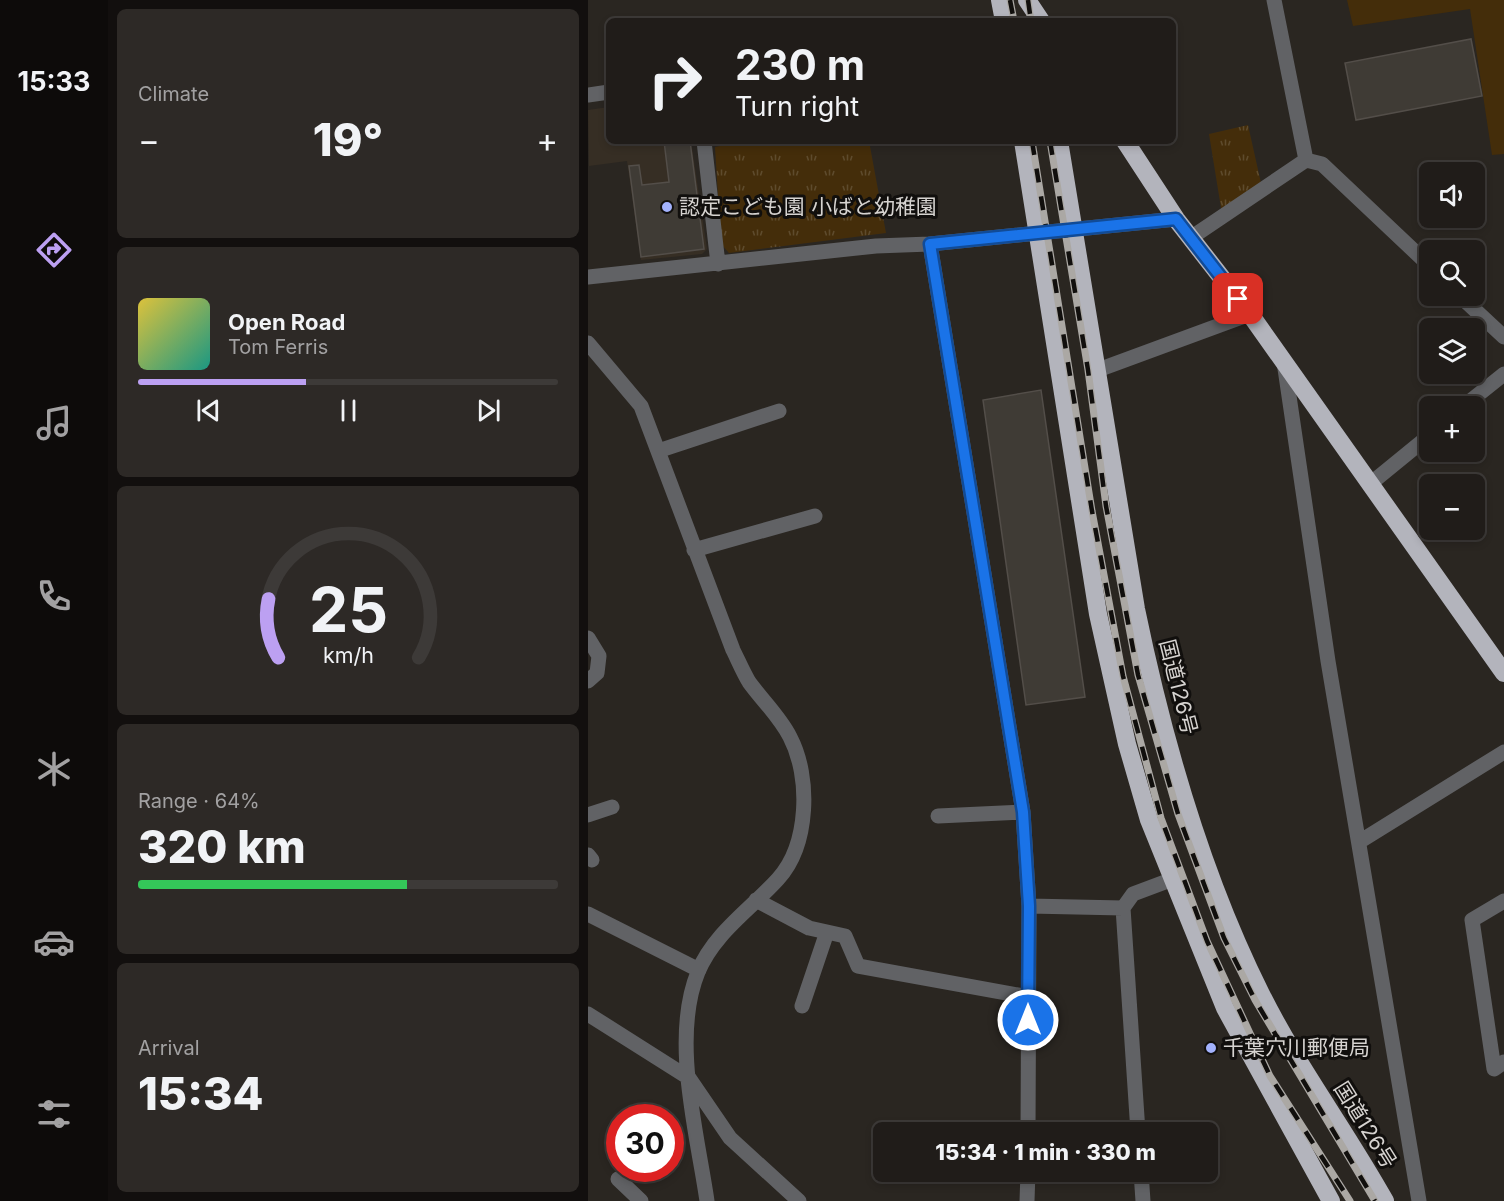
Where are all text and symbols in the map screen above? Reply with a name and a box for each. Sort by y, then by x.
text: 230 m [735,39,865,90]
icon: right [636,42,714,120]
text: 15:33 [18,65,90,98]
text: Climate [138,82,209,106]
text: Turn right [735,90,859,123]
text: 19° [313,112,383,167]
text: − [138,120,160,160]
text: + [536,120,558,160]
map controls [1419,162,1485,540]
button: sound [1419,162,1485,228]
place label: 認定こども園 小ばと幼稚園 [679,194,937,219]
marker: 認定こども園 小ばと幼稚園 [660,200,674,214]
icon: directions [33,229,75,271]
button: search [1419,240,1485,306]
pin [1212,273,1263,324]
icon: arrive [1221,282,1254,315]
text: Open Road [228,309,345,335]
button: layers [1419,318,1485,384]
text: Tom Ferris [228,335,328,359]
icon: previous [192,394,225,427]
icon: pause [332,394,365,427]
icon: next [472,394,505,427]
button: + [1419,396,1485,462]
icon: music [33,402,75,444]
button: − [1419,474,1485,540]
text: 25 [308,572,388,647]
icon: phone [33,575,75,617]
street label: 国道126号 [1155,637,1202,737]
text: km/h [323,642,373,668]
icon: climate [33,748,75,790]
text: Range · 64% [138,789,260,813]
text: 320 km [138,819,306,874]
icon: car [33,921,75,963]
position arrow [996,988,1060,1052]
place label: 千葉穴川郵便局 [1223,1035,1370,1060]
text: Arrival [138,1036,200,1060]
marker: 千葉穴川郵便局 [1204,1041,1218,1055]
text: 15:34 [138,1066,264,1121]
street label: 国道126号 [1329,1077,1402,1173]
icon: filters [33,1093,75,1135]
speed limit sign: 30 [606,1104,684,1182]
text: 15:34 · 1 min · 330 m [935,1139,1156,1165]

